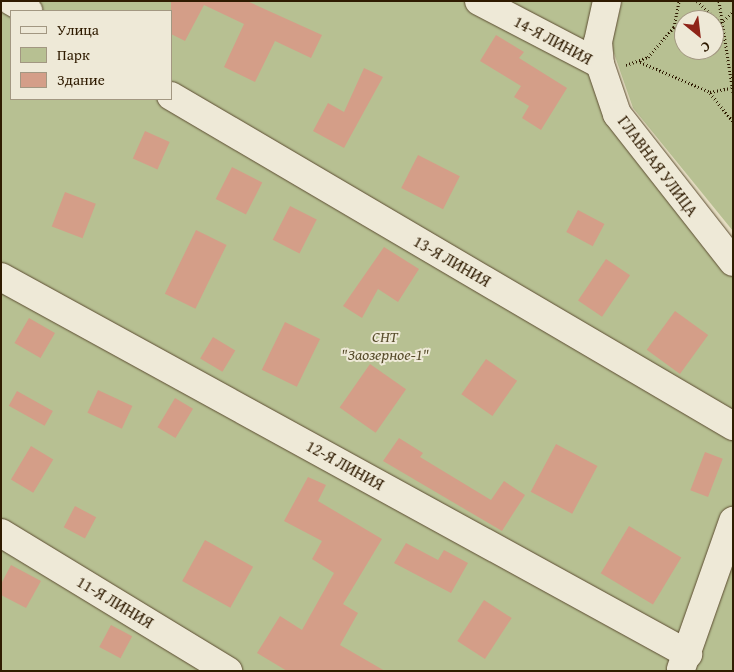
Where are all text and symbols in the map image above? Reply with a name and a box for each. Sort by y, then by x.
legend [10,10,172,100]
north arrow [674,10,724,60]
street label: 14-Я ЛИНИЯ [511,11,595,69]
text: Улица [57,19,99,40]
text: С [697,37,714,58]
text: Парк [57,44,90,65]
text: Здание [57,69,105,90]
street label: ГЛАВНАЯ УЛИЦА [614,112,702,220]
street label: 13-Я ЛИНИЯ [410,231,494,291]
park label: СНТ "Заозерное-1" [341,326,429,364]
street label: 12-Я ЛИНИЯ [303,436,387,494]
street label: 11-Я ЛИНИЯ [73,572,157,632]

